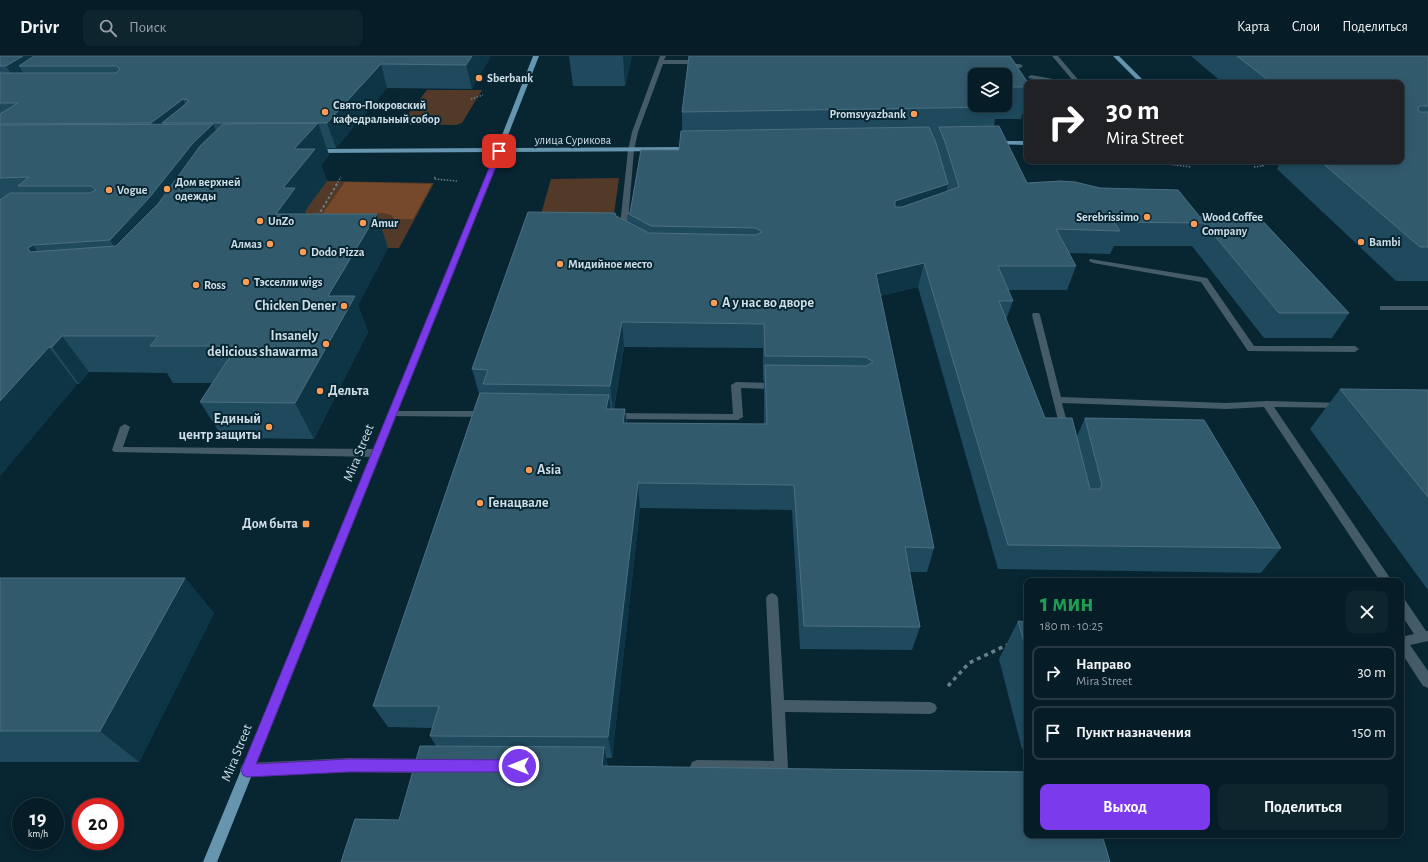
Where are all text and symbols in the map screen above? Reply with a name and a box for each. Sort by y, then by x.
search box [83,10,363,46]
icon: search [97,17,119,39]
text: Drivr [20,18,59,37]
text: Поиск [129,20,167,35]
text: Карта [1237,20,1270,34]
text: Слои [1292,20,1320,34]
text: Поделиться [1342,20,1408,34]
map controls [968,68,1012,112]
button: layers [968,68,1012,112]
place label: Sberbank [487,72,533,84]
marker: Sberbank [474,73,484,83]
icon: right [1040,96,1092,148]
text: 30 m [1106,97,1159,125]
place label: Свято-Покровский кафедральный собор [333,99,440,125]
marker: Свято-Покровский кафедральный собор [320,107,330,117]
place label: Promsvyazbank [829,108,906,121]
marker: Promsvyazbank [909,109,919,119]
text: Mira Street [1106,130,1184,148]
pin [482,134,516,168]
street label: улица Сурикова [534,134,612,147]
icon: arrive [488,140,510,162]
place label: Дом верхней одежды [175,176,241,202]
place label: Vogue [117,184,148,196]
marker: Дом верхней одежды [162,184,172,194]
marker: Vogue [104,185,114,195]
place label: Serebrissimo [1076,211,1139,223]
place label: Wood Coffee Company [1202,211,1263,238]
marker: Serebrissimo [1142,212,1152,222]
place label: UnZo [268,215,294,227]
marker: UnZo [255,216,265,226]
place label: Amur [371,217,399,229]
marker: Amur [358,218,368,228]
marker: Wood Coffee Company [1189,219,1199,229]
place label: Bambi [1369,236,1401,248]
marker: Bambi [1356,237,1366,247]
place label: Алмаз [231,238,262,250]
marker: Алмаз [265,239,275,249]
place label: Dodo Pizza [311,246,365,258]
marker: Dodo Pizza [298,247,308,257]
place label: Мидийное место [568,258,653,270]
marker: Мидийное место [555,259,565,269]
place label: Тэсселли wigs [254,276,323,288]
marker: Тэсселли wigs [241,277,251,287]
place label: Ross [204,279,226,291]
marker: Ross [191,280,201,290]
place label: А у нас во дворе [722,296,814,310]
marker: А у нас во дворе [709,298,719,308]
place label: Chicken Dener [255,299,336,313]
marker: Chicken Dener [339,301,349,311]
place label: Insanely delicious shawarma [207,329,319,359]
marker: Insanely delicious shawarma [321,339,331,349]
place label: Дельта [328,384,370,398]
marker: Дельта [315,386,325,396]
place label: Единый центр защиты [178,412,261,442]
marker: Единый центр защиты [264,422,274,432]
street label: Mira Street [341,422,377,484]
place label: Asia [537,463,561,477]
marker: Asia [524,465,534,475]
place label: Генацвале [488,496,549,510]
marker: Генацвале [475,498,485,508]
place label: Дом быта [242,517,298,531]
marker: Дом быта [301,519,311,529]
button: close [1346,591,1388,633]
text: 1 мин [1040,592,1094,616]
text: 180 m · 10:25 [1040,620,1103,633]
text: Направо [1076,657,1131,672]
icon: right [1042,662,1064,684]
text: 30 m [1357,665,1386,680]
text: Mira Street [1076,675,1132,688]
street label: Mira Street [219,722,255,784]
icon: arrive [1042,722,1064,744]
text: Пункт назначения [1076,725,1191,740]
text: 150 m [1352,725,1386,740]
position arrow [498,745,540,787]
button: Выход [1040,784,1210,830]
button: Поделиться [1218,784,1388,830]
speed limit sign: 20 [72,798,124,850]
text: 19 [30,809,46,829]
text: km/h [28,829,48,839]

